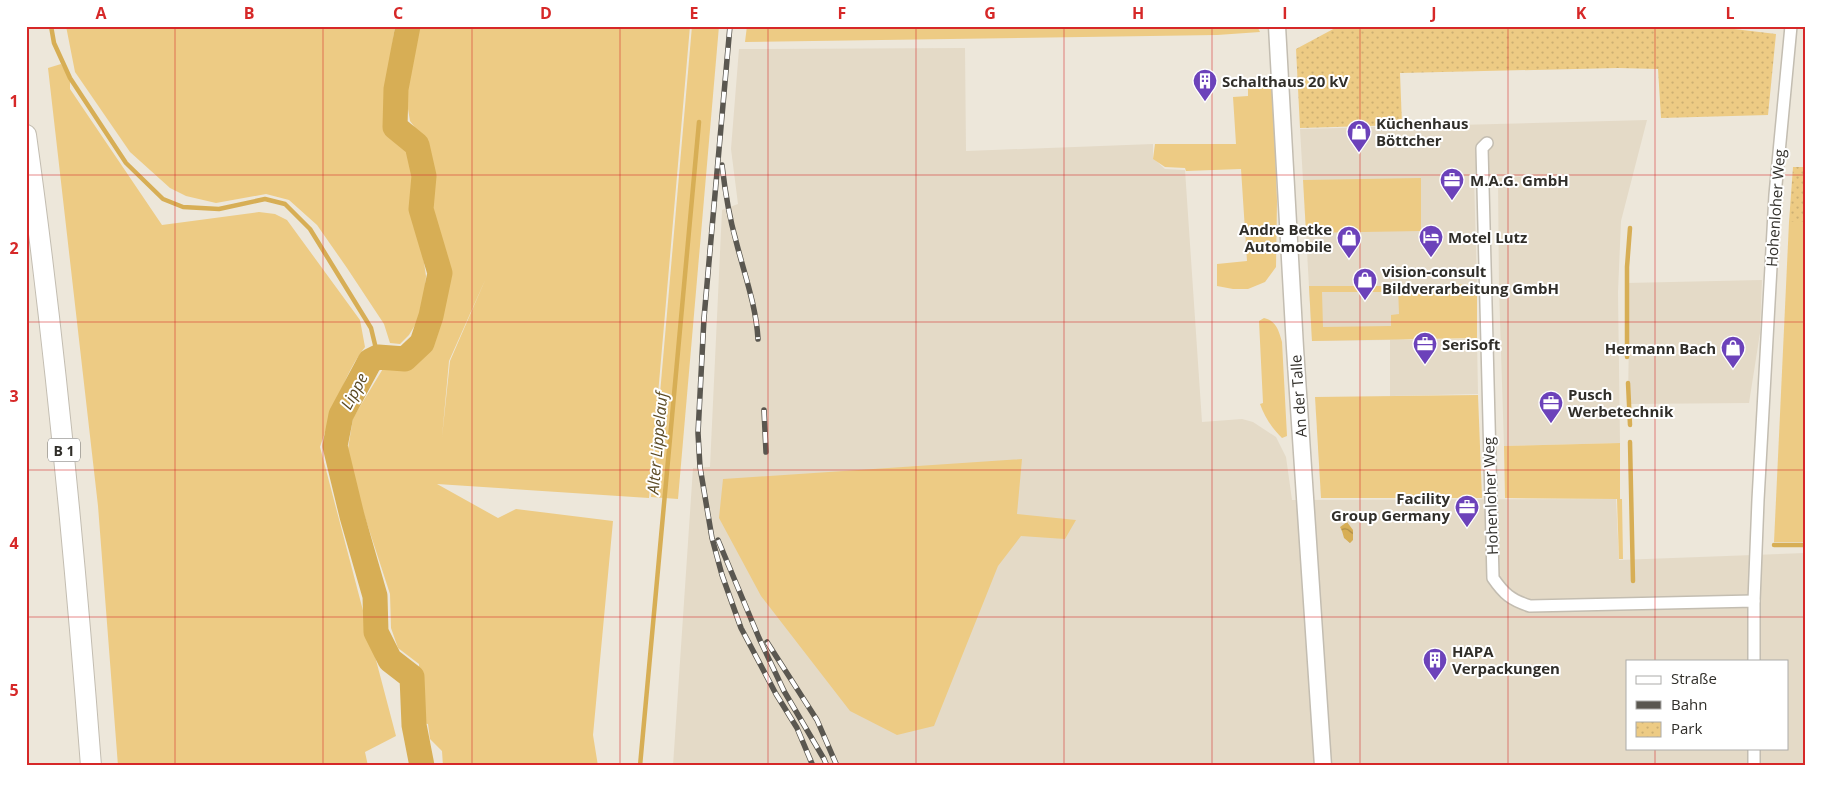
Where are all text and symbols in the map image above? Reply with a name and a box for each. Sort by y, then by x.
text: A [95,2,107,24]
text: B [244,2,254,24]
text: C [393,2,403,24]
text: D [540,2,552,24]
text: E [690,2,699,24]
text: F [838,2,846,24]
text: G [984,2,996,24]
text: H [1132,2,1144,24]
text: I [1282,2,1288,24]
text: J [1429,2,1437,24]
text: K [1576,2,1587,24]
text: L [1725,2,1735,24]
building icon: Schalthaus 20 kV [1192,68,1218,102]
place label: Schalthaus 20 kV [1222,71,1348,91]
text: 1 [9,90,19,112]
place label: Küchenhaus Böttcher [1376,113,1468,150]
shop icon: Küchenhaus Böttcher [1346,119,1372,153]
street label: Hohenloher Weg [1761,149,1789,267]
office icon: M.A.G. GmbH [1439,167,1465,201]
place label: M.A.G. GmbH [1470,170,1569,190]
place label: Andre Betke Automobile [1239,219,1332,256]
hotel icon: Motel Lutz [1418,224,1444,258]
shop icon: Andre Betke Automobile [1336,225,1362,259]
place label: Motel Lutz [1448,227,1527,247]
text: 2 [9,237,19,259]
place label: vision-consult Bildverarbeitung GmbH [1382,261,1559,298]
shop icon: vision-consult Bildverarbeitung GmbH [1352,267,1378,301]
office icon: SeriSoft [1412,331,1438,365]
place label: SeriSoft [1442,334,1501,354]
shop icon: Hermann Bach [1720,335,1746,369]
place label: Hermann Bach [1605,338,1716,358]
street label: An der Talle [1285,354,1311,438]
water label: Lippe [335,369,373,413]
place label: Pusch Werbetechnik [1568,384,1674,421]
text: 3 [9,385,19,407]
water label: Alter Lippelauf [642,388,673,496]
office icon: Pusch Werbetechnik [1538,390,1564,424]
street label: Hohenloher Weg [1478,437,1502,555]
road number: B 1 [48,438,80,462]
place label: Facility Group Germany [1331,488,1450,525]
office icon: Facility Group Germany [1454,494,1480,528]
text: 4 [9,532,19,554]
place label: HAPA Verpackungen [1452,641,1560,678]
building icon: HAPA Verpackungen [1422,647,1448,681]
legend [1626,660,1788,750]
text: Straße [1671,668,1717,688]
text: 5 [9,679,19,701]
text: Bahn [1671,694,1707,714]
text: Park [1671,718,1702,738]

